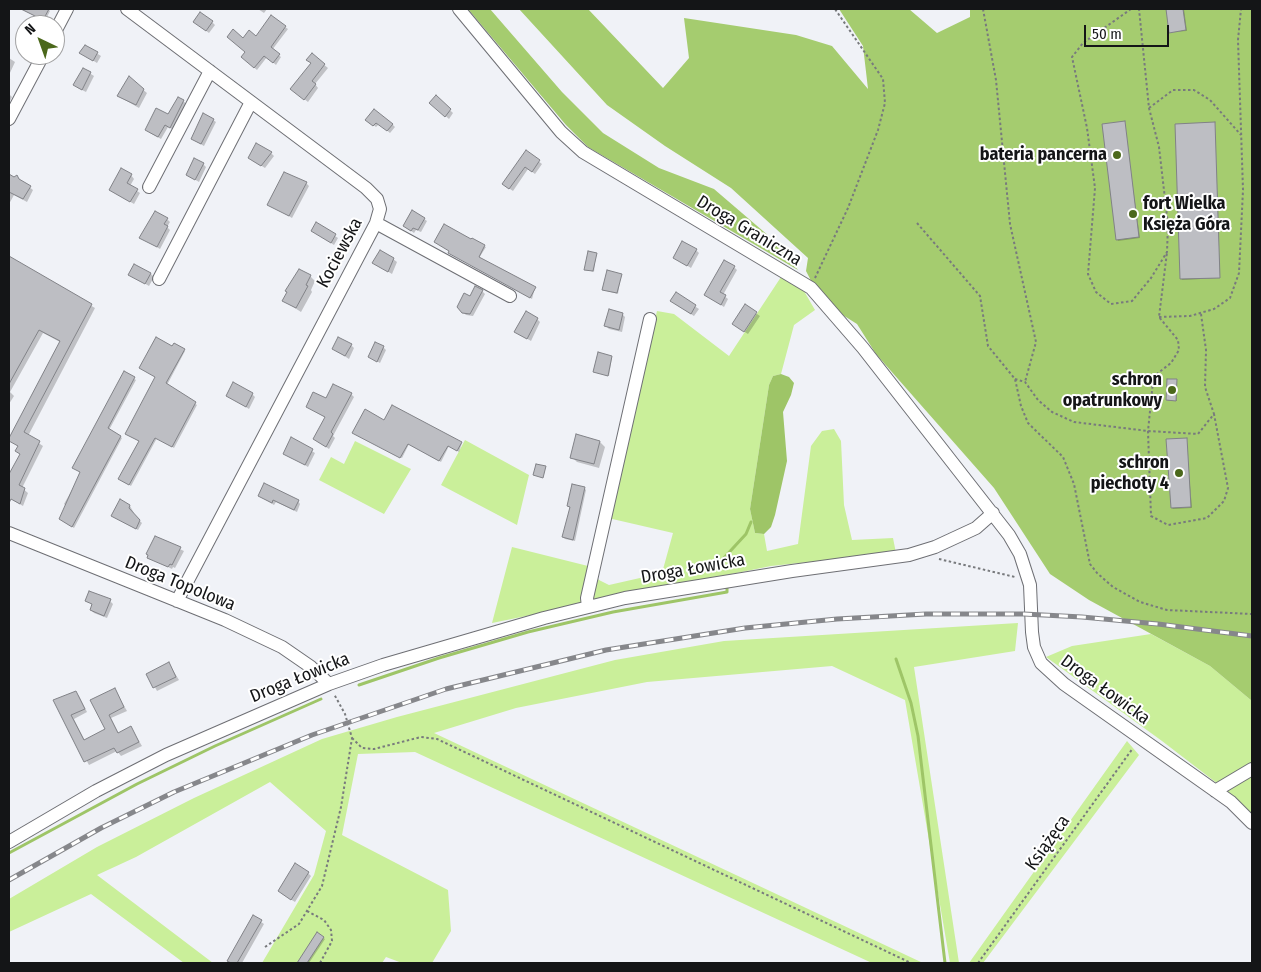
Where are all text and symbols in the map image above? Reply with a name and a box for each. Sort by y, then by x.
north arrow [15,15,65,65]
scale bar [1086,15,1171,47]
text: N [21,20,39,38]
text: 50 m [1092,25,1122,43]
place label: bateria pancerna [980,144,1107,166]
marker: bateria pancerna [1111,149,1123,161]
street label: Droga Graniczna [692,191,806,271]
place label: fort Wielka Księża Góra [1143,193,1230,235]
marker: fort Wielka Księża Góra [1127,208,1139,220]
street label: Kociewska [313,214,367,292]
place label: schron opatrunkowy [1063,369,1162,412]
marker: schron opatrunkowy [1166,384,1178,396]
place label: schron piechoty 4 [1091,452,1169,494]
marker: schron piechoty 4 [1173,467,1185,479]
street label: Droga Łowicka [639,549,747,589]
street label: Droga Topolowa [122,552,238,616]
street label: Droga Łowicka [247,648,353,708]
street label: Droga Łowicka [1056,650,1154,730]
street label: Książęca [1021,811,1075,875]

